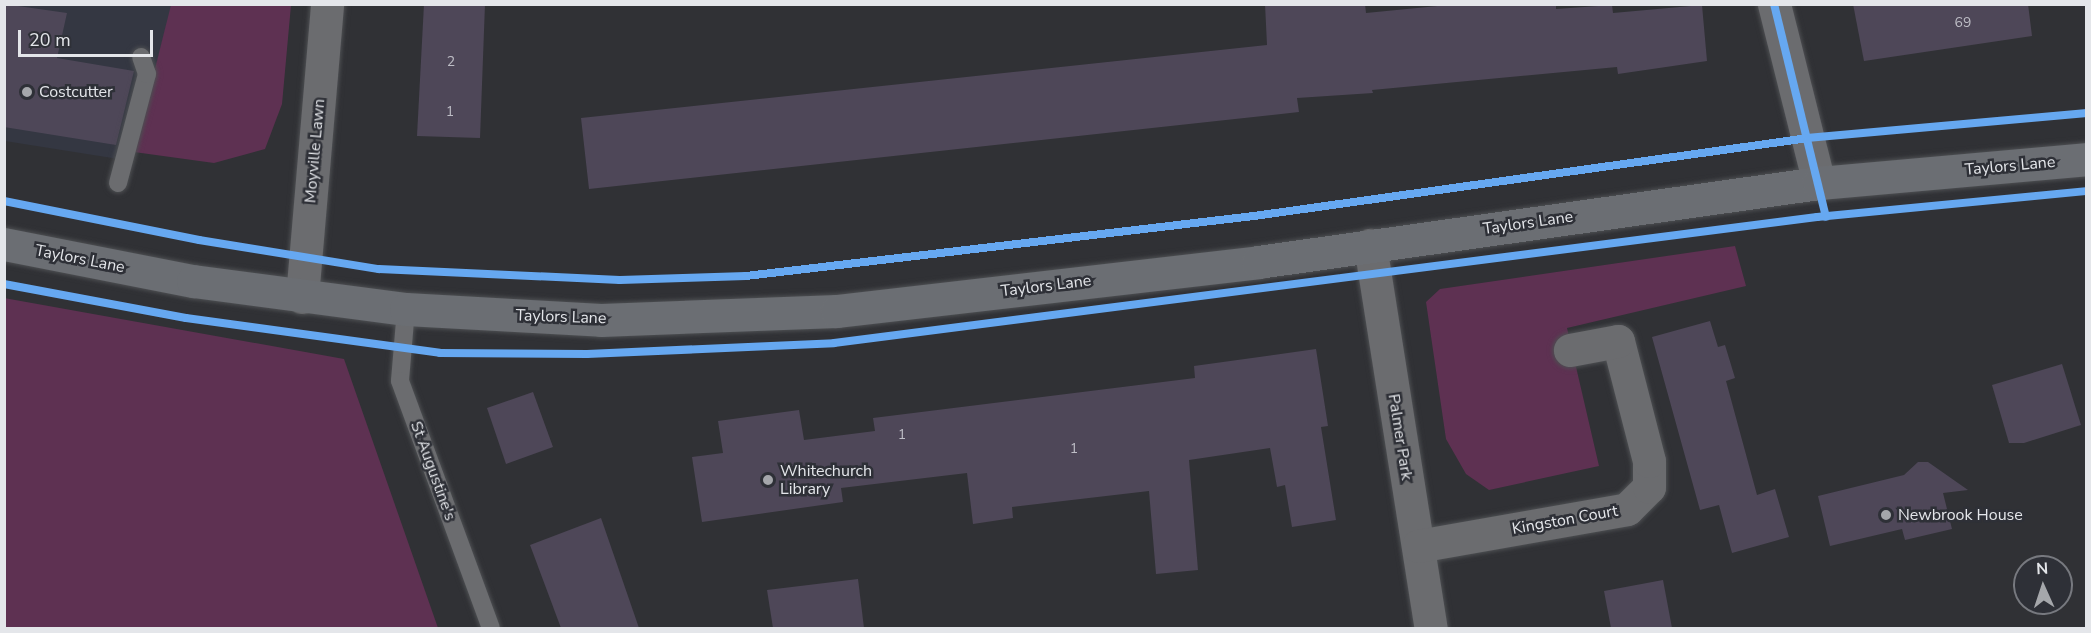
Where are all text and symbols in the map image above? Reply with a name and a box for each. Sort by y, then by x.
house number: 69 [1955,15,1971,31]
scale bar [21,18,156,56]
text: 20 m [29,28,71,52]
house number: 2 [447,54,455,70]
place label: Costcutter [39,82,113,102]
marker: Costcutter [20,85,34,99]
street label: Moyville Lawn [301,98,329,204]
house number: 1 [446,104,454,120]
street label: Taylors Lane [1964,152,2056,180]
street label: Taylors Lane [1482,207,1574,239]
street label: Taylors Lane [34,241,126,277]
street label: Taylors Lane [1000,271,1092,301]
street label: Taylors Lane [515,306,607,328]
street label: Palmer Park [1384,393,1416,481]
street label: St Augustine's [406,419,460,523]
house number: 1 [898,427,906,443]
house number: 1 [1070,441,1078,457]
place label: Whitechurch Library [780,461,872,499]
marker: Whitechurch Library [761,473,775,487]
street label: Kingston Court [1511,501,1619,539]
place label: Newbrook House [1898,505,2023,525]
marker: Newbrook House [1879,508,1893,522]
north arrow [2013,555,2073,615]
text: N [2036,558,2049,580]

